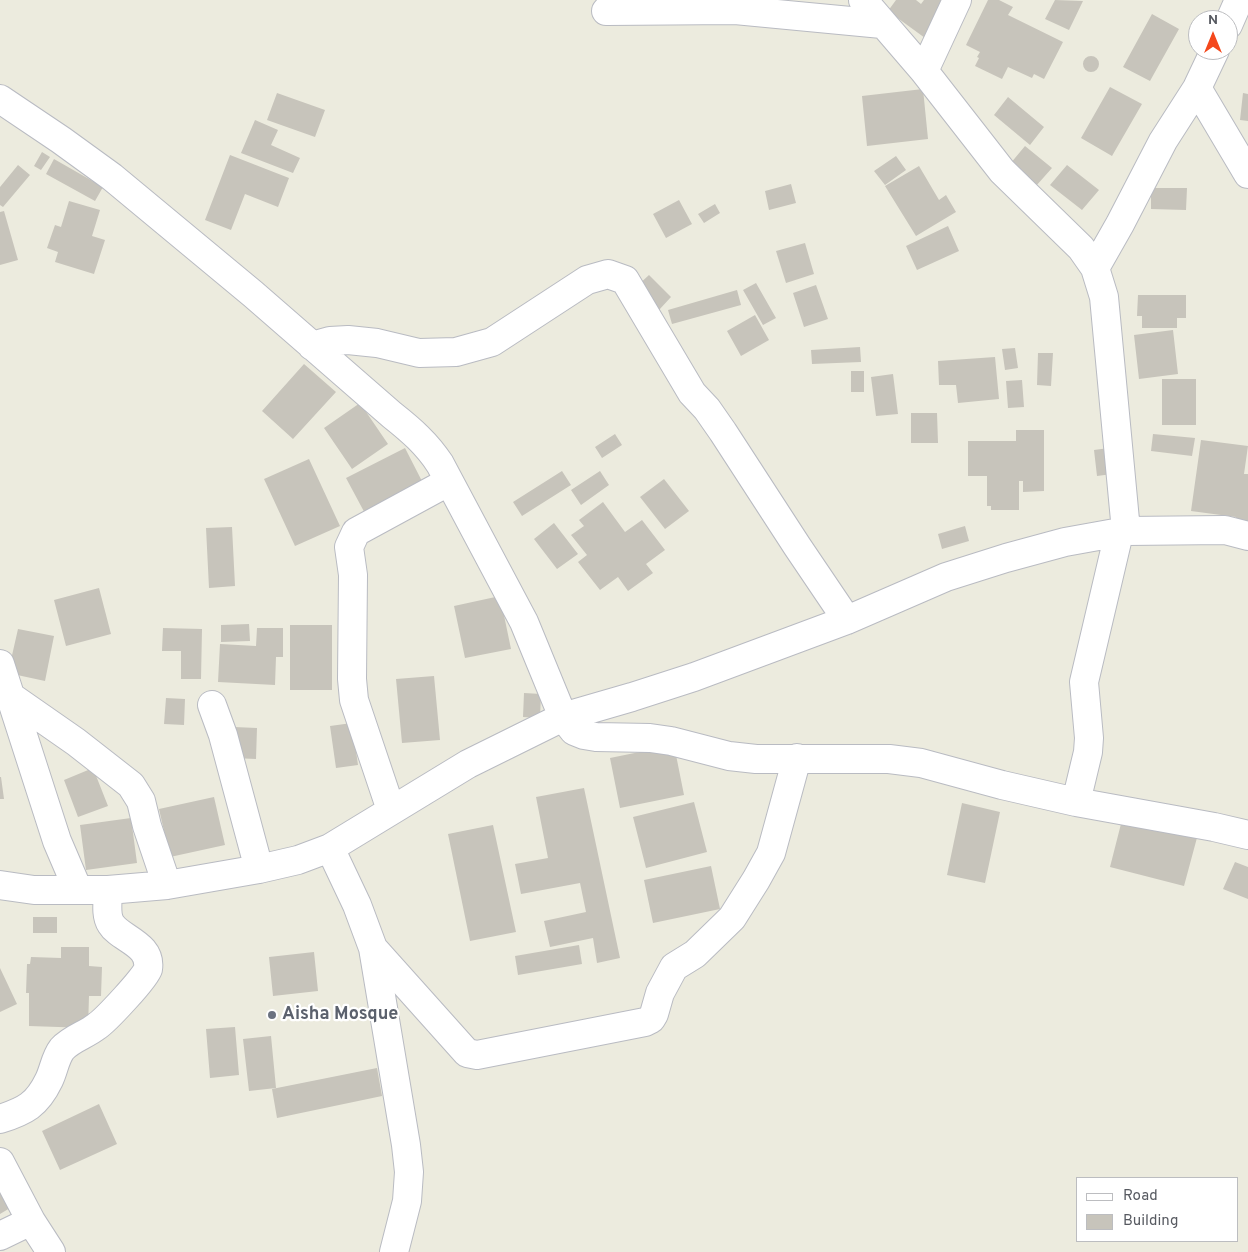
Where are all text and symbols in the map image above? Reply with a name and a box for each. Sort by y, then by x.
north arrow [1188,10,1238,60]
text: N [1208,12,1218,29]
place label: Aisha Mosque [282,1004,398,1026]
marker: Aisha Mosque [266,1009,278,1021]
legend [1076,1177,1238,1242]
text: Road [1123,1187,1158,1206]
text: Building [1123,1212,1178,1231]

